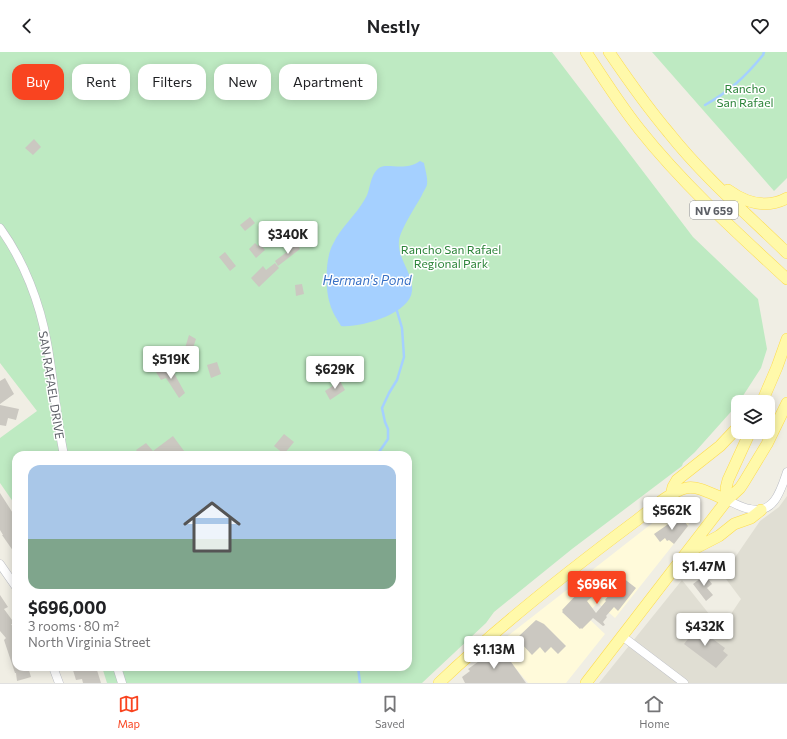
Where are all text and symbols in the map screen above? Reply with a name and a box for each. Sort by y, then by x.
icon: back [16,15,38,37]
text: Nestly [367,15,420,37]
icon: heart [749,15,771,37]
chip: Buy [12,64,64,100]
chip: Rent [72,64,130,100]
chip: Filters [138,64,206,100]
chip: New [214,64,271,100]
chip: Apartment [279,64,377,100]
park label: Rancho San Rafael [716,81,774,109]
road number: NV 659 [690,201,738,219]
pin: $340K [260,221,316,255]
text: $340K [268,226,308,242]
park label: Rancho San Rafael Regional Park [401,242,501,270]
water label: Herman's Pond [322,272,412,288]
street label: SAN RAFAEL DRIVE [37,330,67,440]
pin: $519K [143,346,199,380]
text: $519K [152,351,190,367]
pin: $629K [307,356,363,390]
text: $629K [315,361,355,377]
map controls [731,395,775,439]
button: layers [731,395,775,439]
icon: home [176,491,248,563]
pin: $562K [644,497,700,531]
text: $562K [652,502,692,518]
pin: $1.47M [671,553,737,587]
text: $1.47M [682,558,726,574]
pin: $696K [569,571,625,605]
text: $696K [577,576,617,592]
text: $696,000 [28,597,107,618]
pin: $432K [677,613,733,647]
text: 3 rooms · 80 m² [28,618,119,634]
text: $432K [685,618,725,634]
text: North Virginia Street [28,634,151,650]
pin: $1.13M [461,636,527,670]
text: $1.13M [473,641,515,657]
tab: Map [117,693,140,730]
tab: Saved [375,693,405,730]
tab: Home [639,693,670,730]

